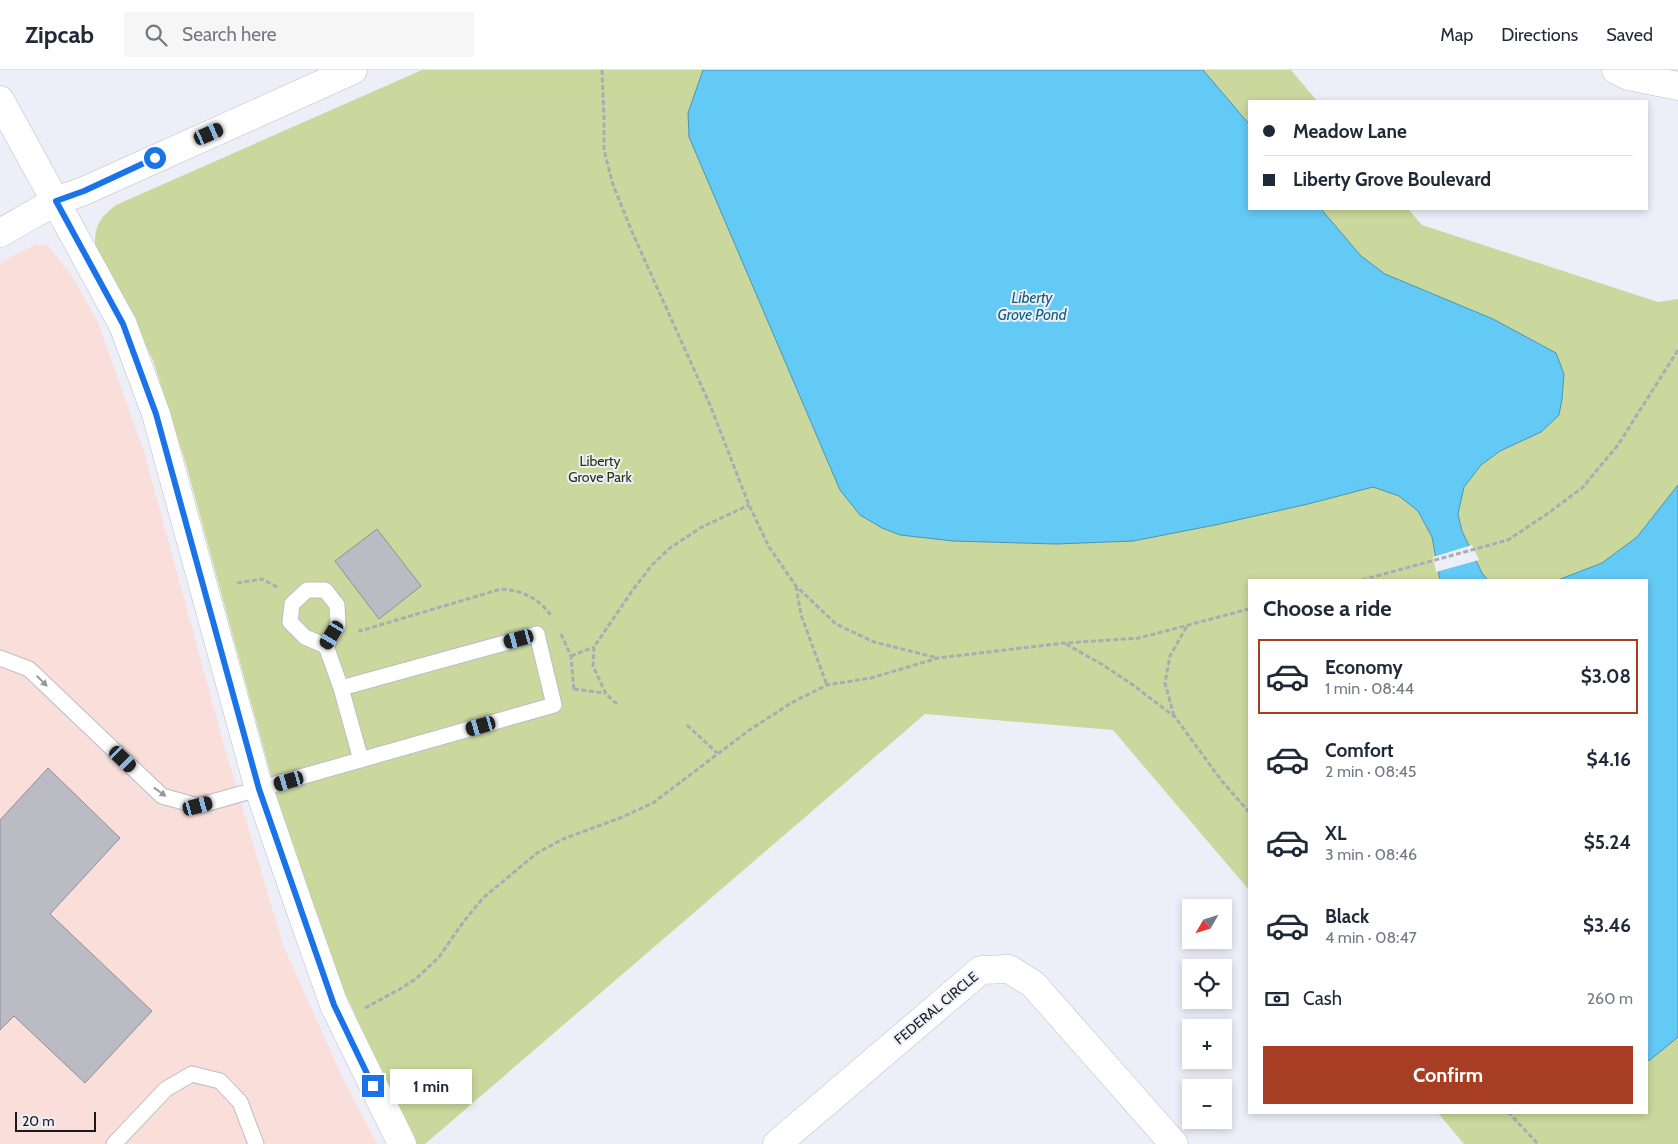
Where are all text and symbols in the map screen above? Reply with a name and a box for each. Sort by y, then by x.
search box [124,12,474,57]
text: Zipcab [25,20,94,49]
icon: search [142,21,170,49]
text: Search here [182,23,276,46]
text: Map [1440,24,1473,46]
text: Directions [1501,24,1578,46]
text: Saved [1606,24,1653,46]
text: Meadow Lane [1293,120,1407,143]
car [192,121,225,147]
route start [144,147,166,169]
text: Liberty Grove Boulevard [1293,168,1491,191]
water label: Liberty Grove Pond [998,289,1068,324]
park label: Liberty Grove Park [568,452,632,486]
text: Choose a ride [1263,595,1392,622]
car [317,618,346,652]
car [502,628,535,650]
icon: car [1265,654,1310,699]
text: Economy [1325,656,1403,679]
text: $3.08 [1581,665,1631,688]
one-way arrow [35,675,47,687]
text: 1 min · 08:44 [1325,679,1414,698]
car [464,715,497,737]
icon: car [1265,737,1310,782]
text: Comfort [1325,739,1394,762]
car [106,743,139,775]
text: $4.16 [1587,748,1631,771]
text: 2 min · 08:45 [1325,762,1416,781]
car [272,770,305,792]
one-way arrow [153,787,167,797]
car [181,795,214,817]
icon: car [1265,820,1310,865]
text: XL [1325,822,1346,845]
text: $5.24 [1584,831,1631,854]
text: 3 min · 08:46 [1325,845,1417,864]
north arrow [1182,899,1232,949]
map controls [1182,899,1232,1129]
icon: car [1265,903,1310,948]
text: Black [1325,905,1369,928]
text: $3.46 [1583,914,1631,937]
text: 4 min · 08:47 [1325,928,1417,947]
button: locate [1182,959,1232,1009]
street label: FEDERAL CIRCLE [890,967,982,1048]
icon: cash [1263,985,1291,1013]
text: Cash [1303,987,1342,1010]
text: 260 m [1587,989,1633,1008]
button: + [1182,1019,1232,1069]
button: Confirm [1263,1046,1633,1104]
callout: 1 min [390,1068,473,1104]
route end [362,1075,384,1097]
text: 1 min [413,1077,449,1096]
button: − [1182,1079,1232,1129]
scale bar [15,1109,96,1132]
text: 20 m [22,1112,55,1130]

